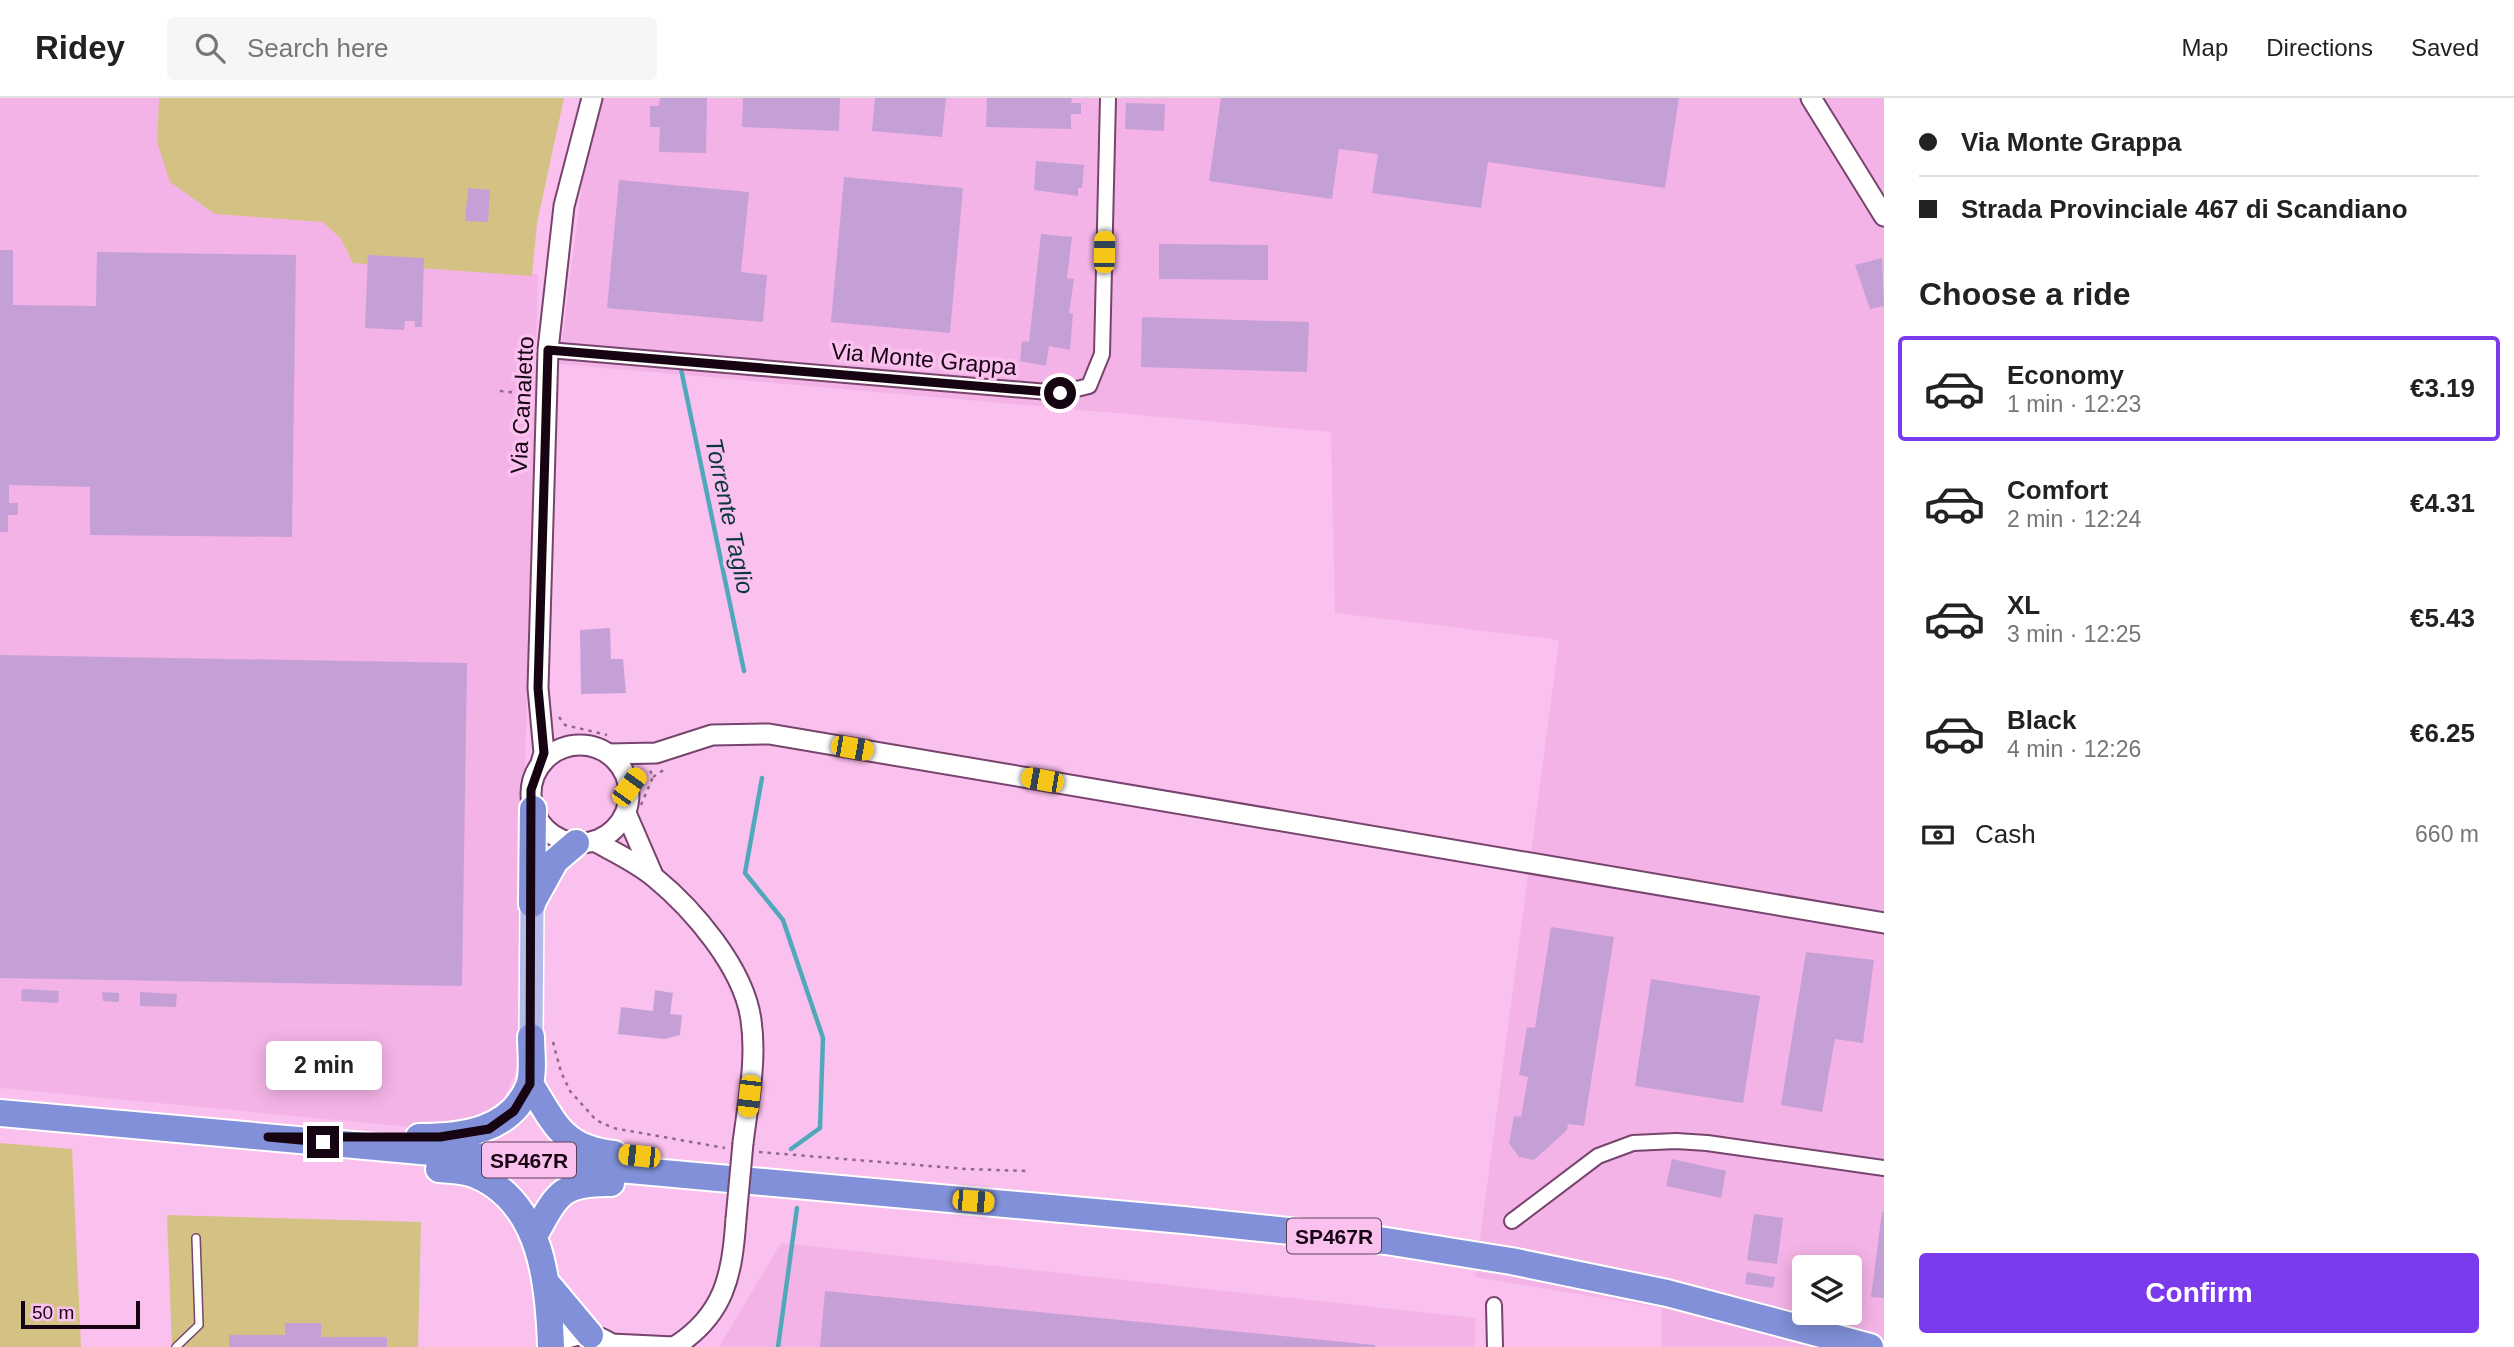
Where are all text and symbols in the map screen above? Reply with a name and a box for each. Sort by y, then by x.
search box [167,17,657,80]
text: Ridey [35,29,125,66]
icon: search [191,29,229,67]
text: Search here [247,33,389,63]
text: Map [2182,34,2228,61]
text: Directions [2266,34,2373,61]
text: Saved [2411,34,2479,61]
text: Via Monte Grappa [1961,127,2182,157]
text: Strada Provinciale 467 di Scandiano [1961,194,2408,224]
car [1094,231,1115,273]
text: Choose a ride [1919,276,2131,312]
street label: Via Canaletto [505,336,539,474]
street label: Via Monte Grappa [830,338,1018,380]
icon: car [1923,357,1986,420]
text: Economy [2007,360,2124,390]
text: €3.19 [2410,373,2475,403]
route start [1044,377,1076,409]
text: 1 min · 12:23 [2007,391,2141,417]
water label: Torrente Taglio [700,436,760,596]
icon: car [1923,472,1986,535]
text: Comfort [2007,475,2108,505]
text: €4.31 [2410,488,2475,518]
text: 2 min · 12:24 [2007,506,2141,532]
icon: car [1923,587,1986,650]
text: XL [2007,590,2040,620]
text: €5.43 [2410,603,2475,633]
text: 3 min · 12:25 [2007,621,2141,647]
icon: car [1923,702,1986,765]
text: Black [2007,705,2076,735]
text: €6.25 [2410,718,2475,748]
car [830,734,875,762]
text: 4 min · 12:26 [2007,736,2141,762]
car [609,764,650,810]
car [1020,766,1065,794]
icon: cash [1919,816,1957,854]
text: Cash [1975,819,2036,849]
text: 660 m [2415,821,2479,847]
callout: 2 min [265,1040,381,1090]
text: 2 min [294,1052,354,1078]
car [737,1074,762,1118]
route end [307,1126,339,1158]
road number: SP467R [482,1142,576,1178]
car [618,1143,661,1169]
car [952,1189,995,1213]
road number: SP467R [1287,1218,1381,1254]
button: Confirm [1919,1253,2479,1333]
map controls [1792,1255,1862,1325]
button: layers [1792,1255,1862,1325]
scale bar [21,1298,140,1330]
text: 50 m [32,1302,74,1323]

